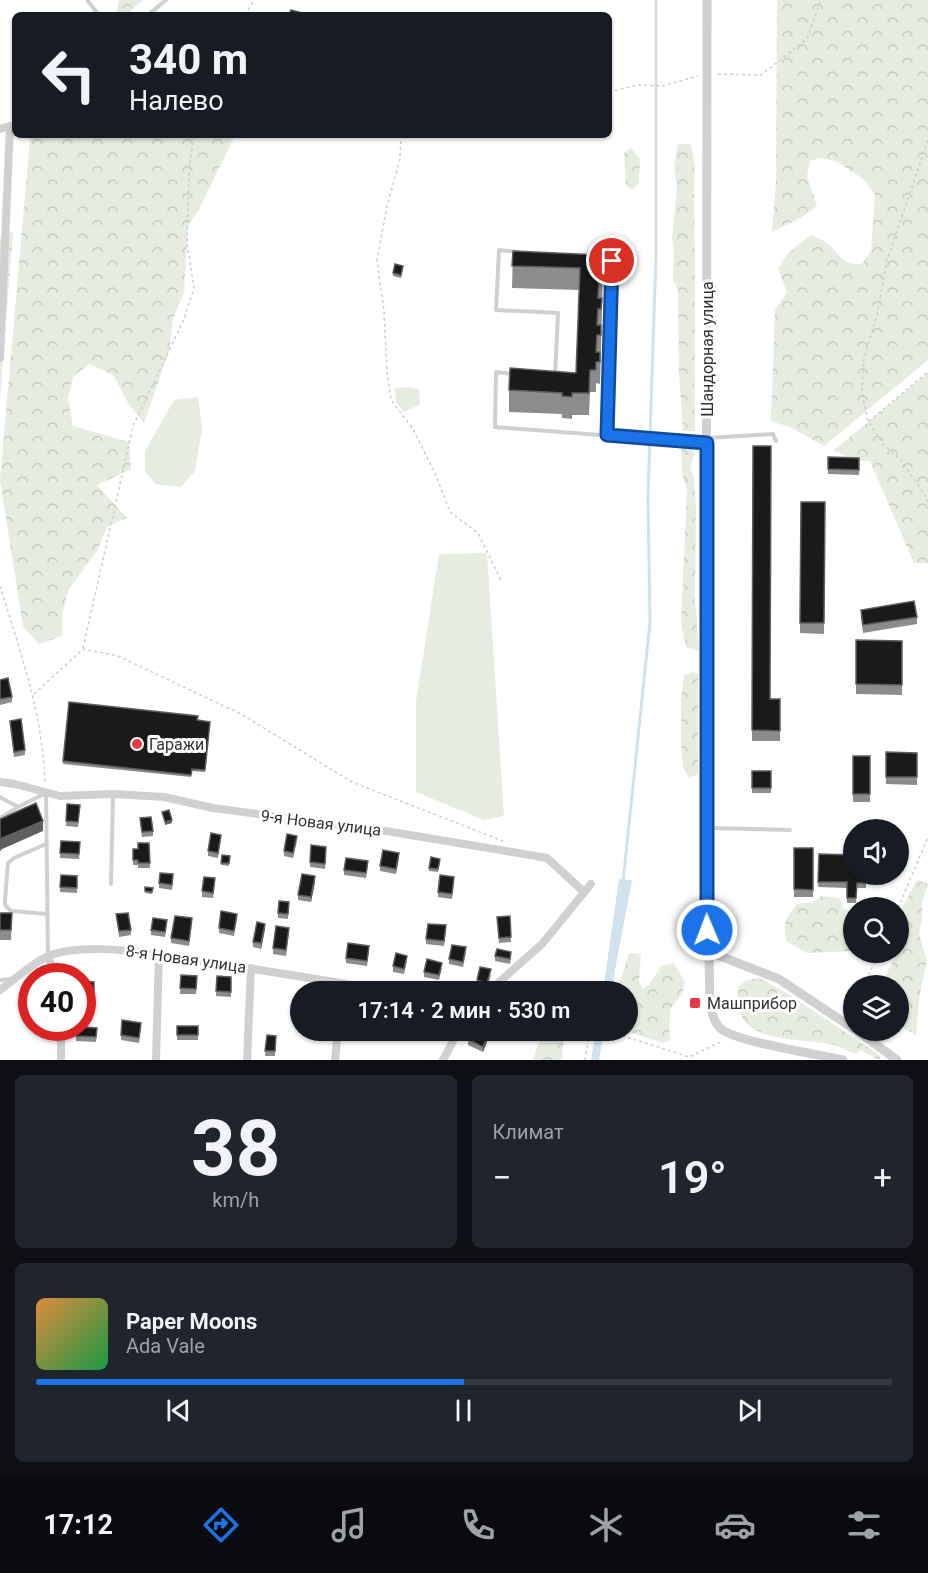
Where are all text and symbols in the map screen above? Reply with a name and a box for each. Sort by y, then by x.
text: 340 m [129,35,248,84]
icon: left [30,36,108,114]
text: Налево [129,85,224,117]
pin [586,235,637,286]
icon: arrive [595,244,628,277]
street label: Шандорная улица [698,281,717,417]
place label: Гаражи [149,735,204,754]
marker: Гаражи [130,737,144,751]
street label: 9-я Новая улица [260,806,382,840]
map controls [843,819,909,1041]
button: sound [843,819,909,885]
button: search [843,897,909,963]
position arrow [675,898,739,962]
street label: 8-я Новая улица [125,941,247,977]
speed limit sign: 40 [18,963,96,1041]
button: layers [843,975,909,1041]
place label: Машприбор [707,994,797,1013]
marker: Машприбор [688,996,702,1010]
text: 17:14 · 2 мин · 530 m [358,998,570,1023]
text: 38 [191,1103,281,1194]
text: Климат [493,1120,564,1144]
text: 19° [658,1151,727,1204]
text: − [493,1158,511,1197]
text: + [873,1158,892,1197]
text: km/h [212,1188,259,1212]
text: Paper Moons [126,1309,257,1334]
text: Ada Vale [126,1334,205,1358]
icon: previous [162,1394,195,1427]
icon: pause [447,1394,480,1427]
icon: next [733,1394,766,1427]
icon: directions [200,1504,242,1546]
icon: music [328,1504,370,1546]
icon: phone [457,1504,499,1546]
icon: climate [585,1504,627,1546]
icon: car [714,1504,756,1546]
icon: filters [843,1504,885,1546]
text: 17:12 [43,1509,113,1541]

